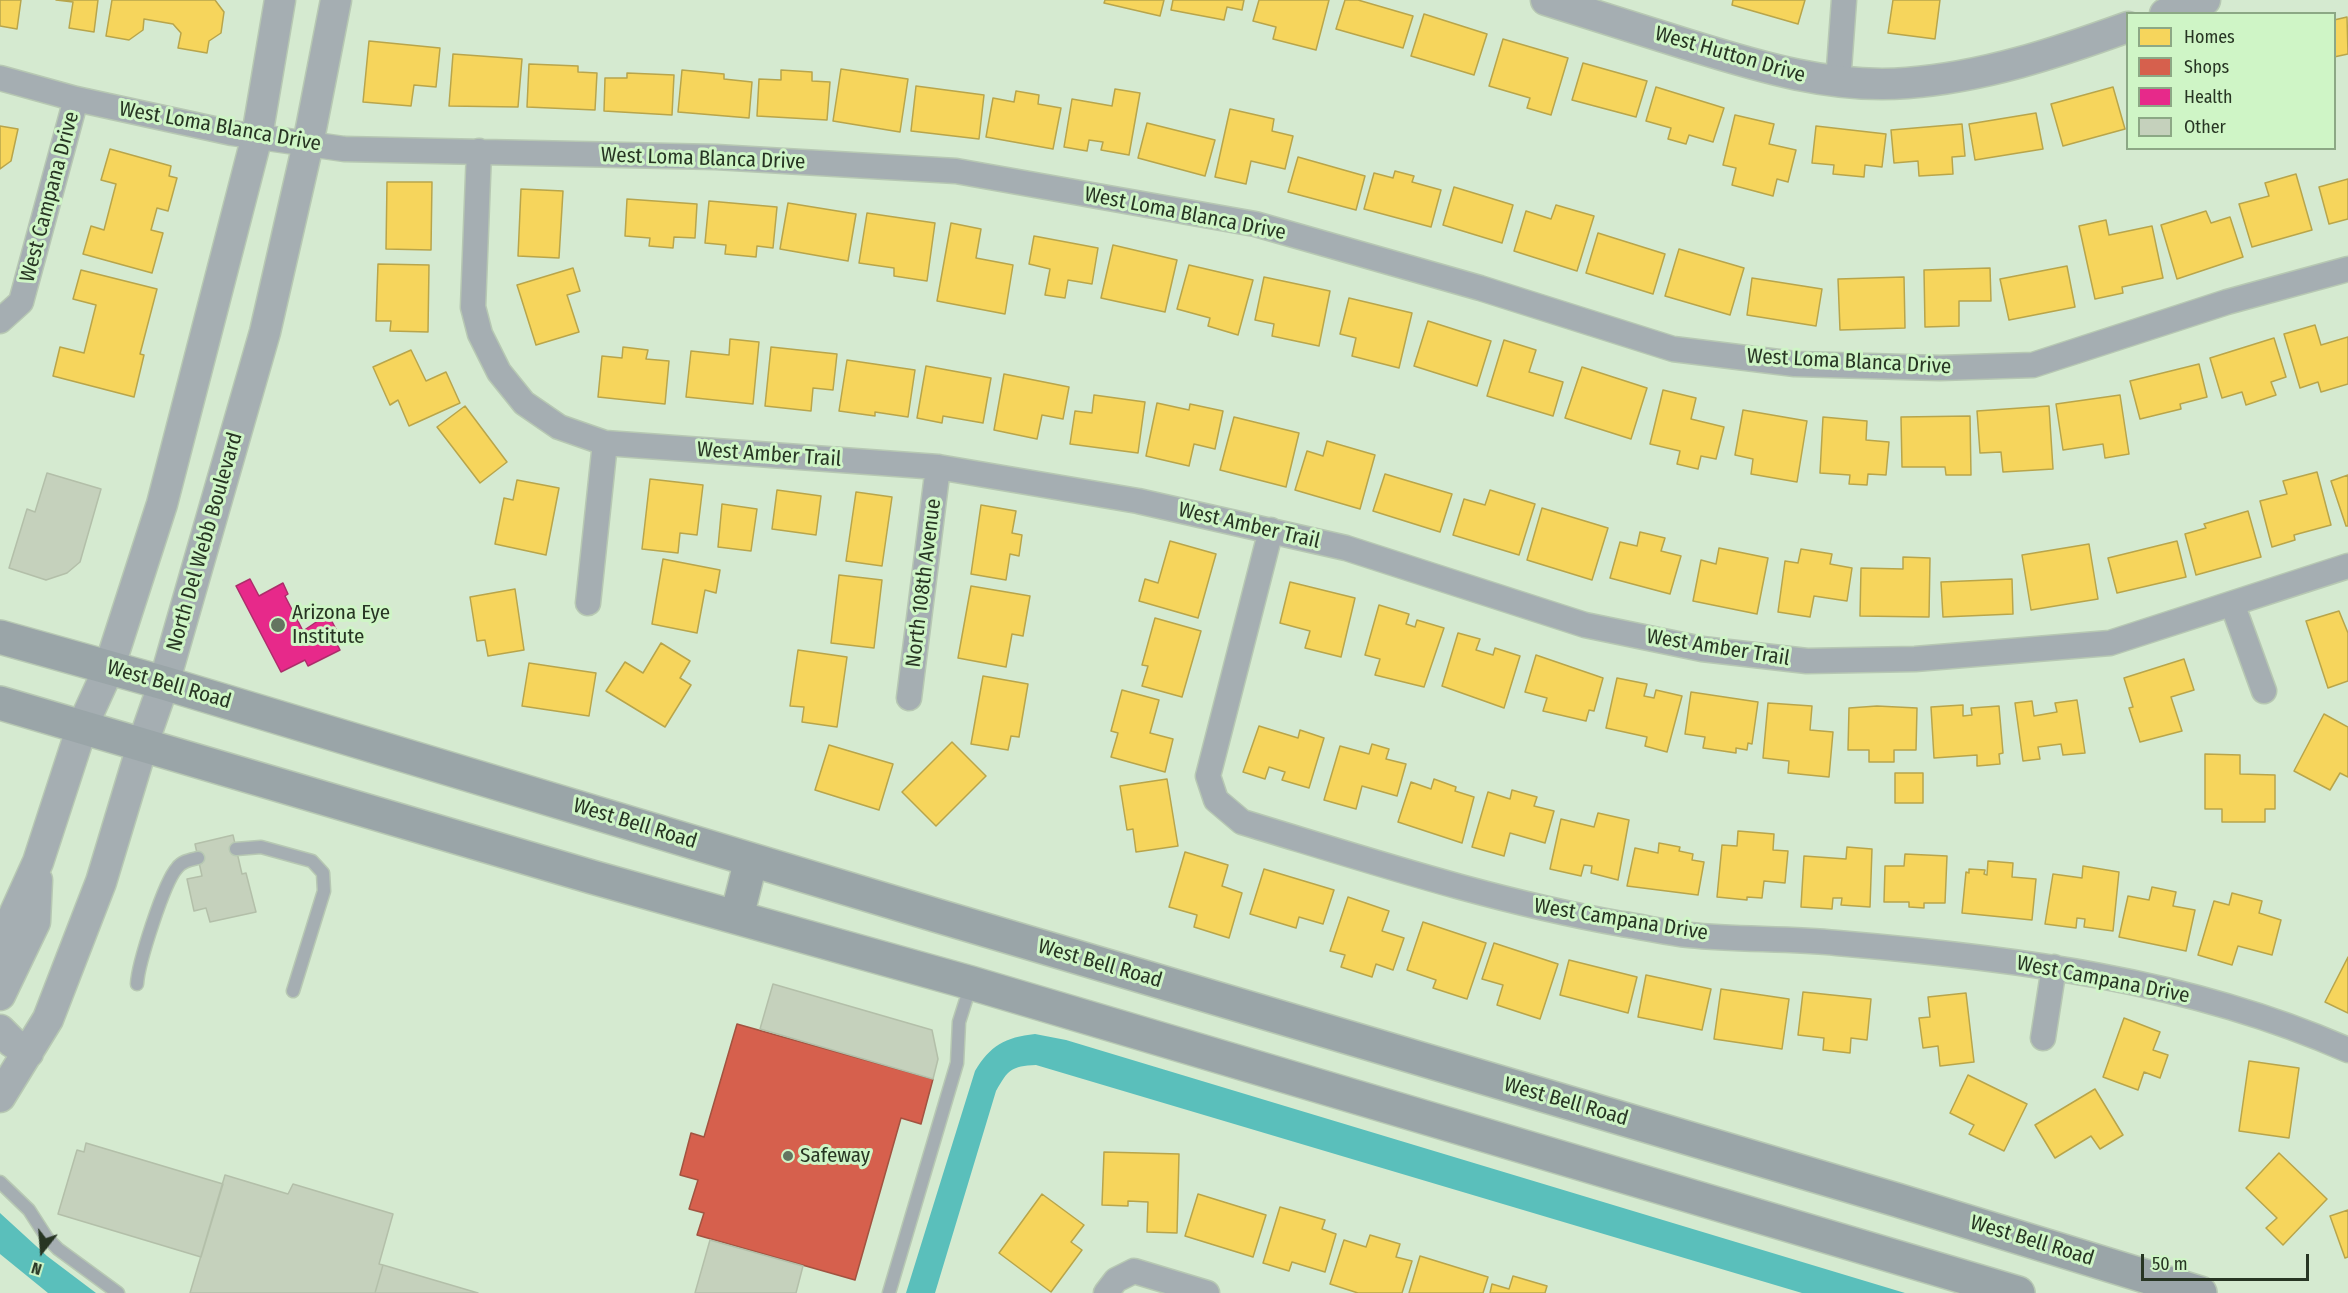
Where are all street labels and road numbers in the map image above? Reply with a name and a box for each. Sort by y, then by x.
street label: West Hutton Drive [1652,21,1808,89]
street label: West Loma Blanca Drive [117,97,323,157]
street label: West Campana Drive [15,109,85,285]
street label: West Loma Blanca Drive [600,143,806,175]
street label: West Loma Blanca Drive [1082,182,1288,246]
street label: West Loma Blanca Drive [1746,344,1952,380]
street label: North Del Webb Boulevard [162,430,248,654]
street label: West Amber Trail [696,437,842,473]
street label: North 108th Avenue [901,497,947,669]
street label: West Amber Trail [1176,497,1322,555]
street label: West Amber Trail [1645,624,1791,672]
street label: West Bell Road [104,655,234,715]
street label: West Bell Road [570,793,700,855]
street label: West Campana Drive [1532,894,1710,946]
street label: West Bell Road [1035,934,1165,994]
street label: West Campana Drive [2014,951,2192,1009]
street label: West Bell Road [1501,1072,1631,1132]
street label: West Bell Road [1967,1210,2097,1272]

